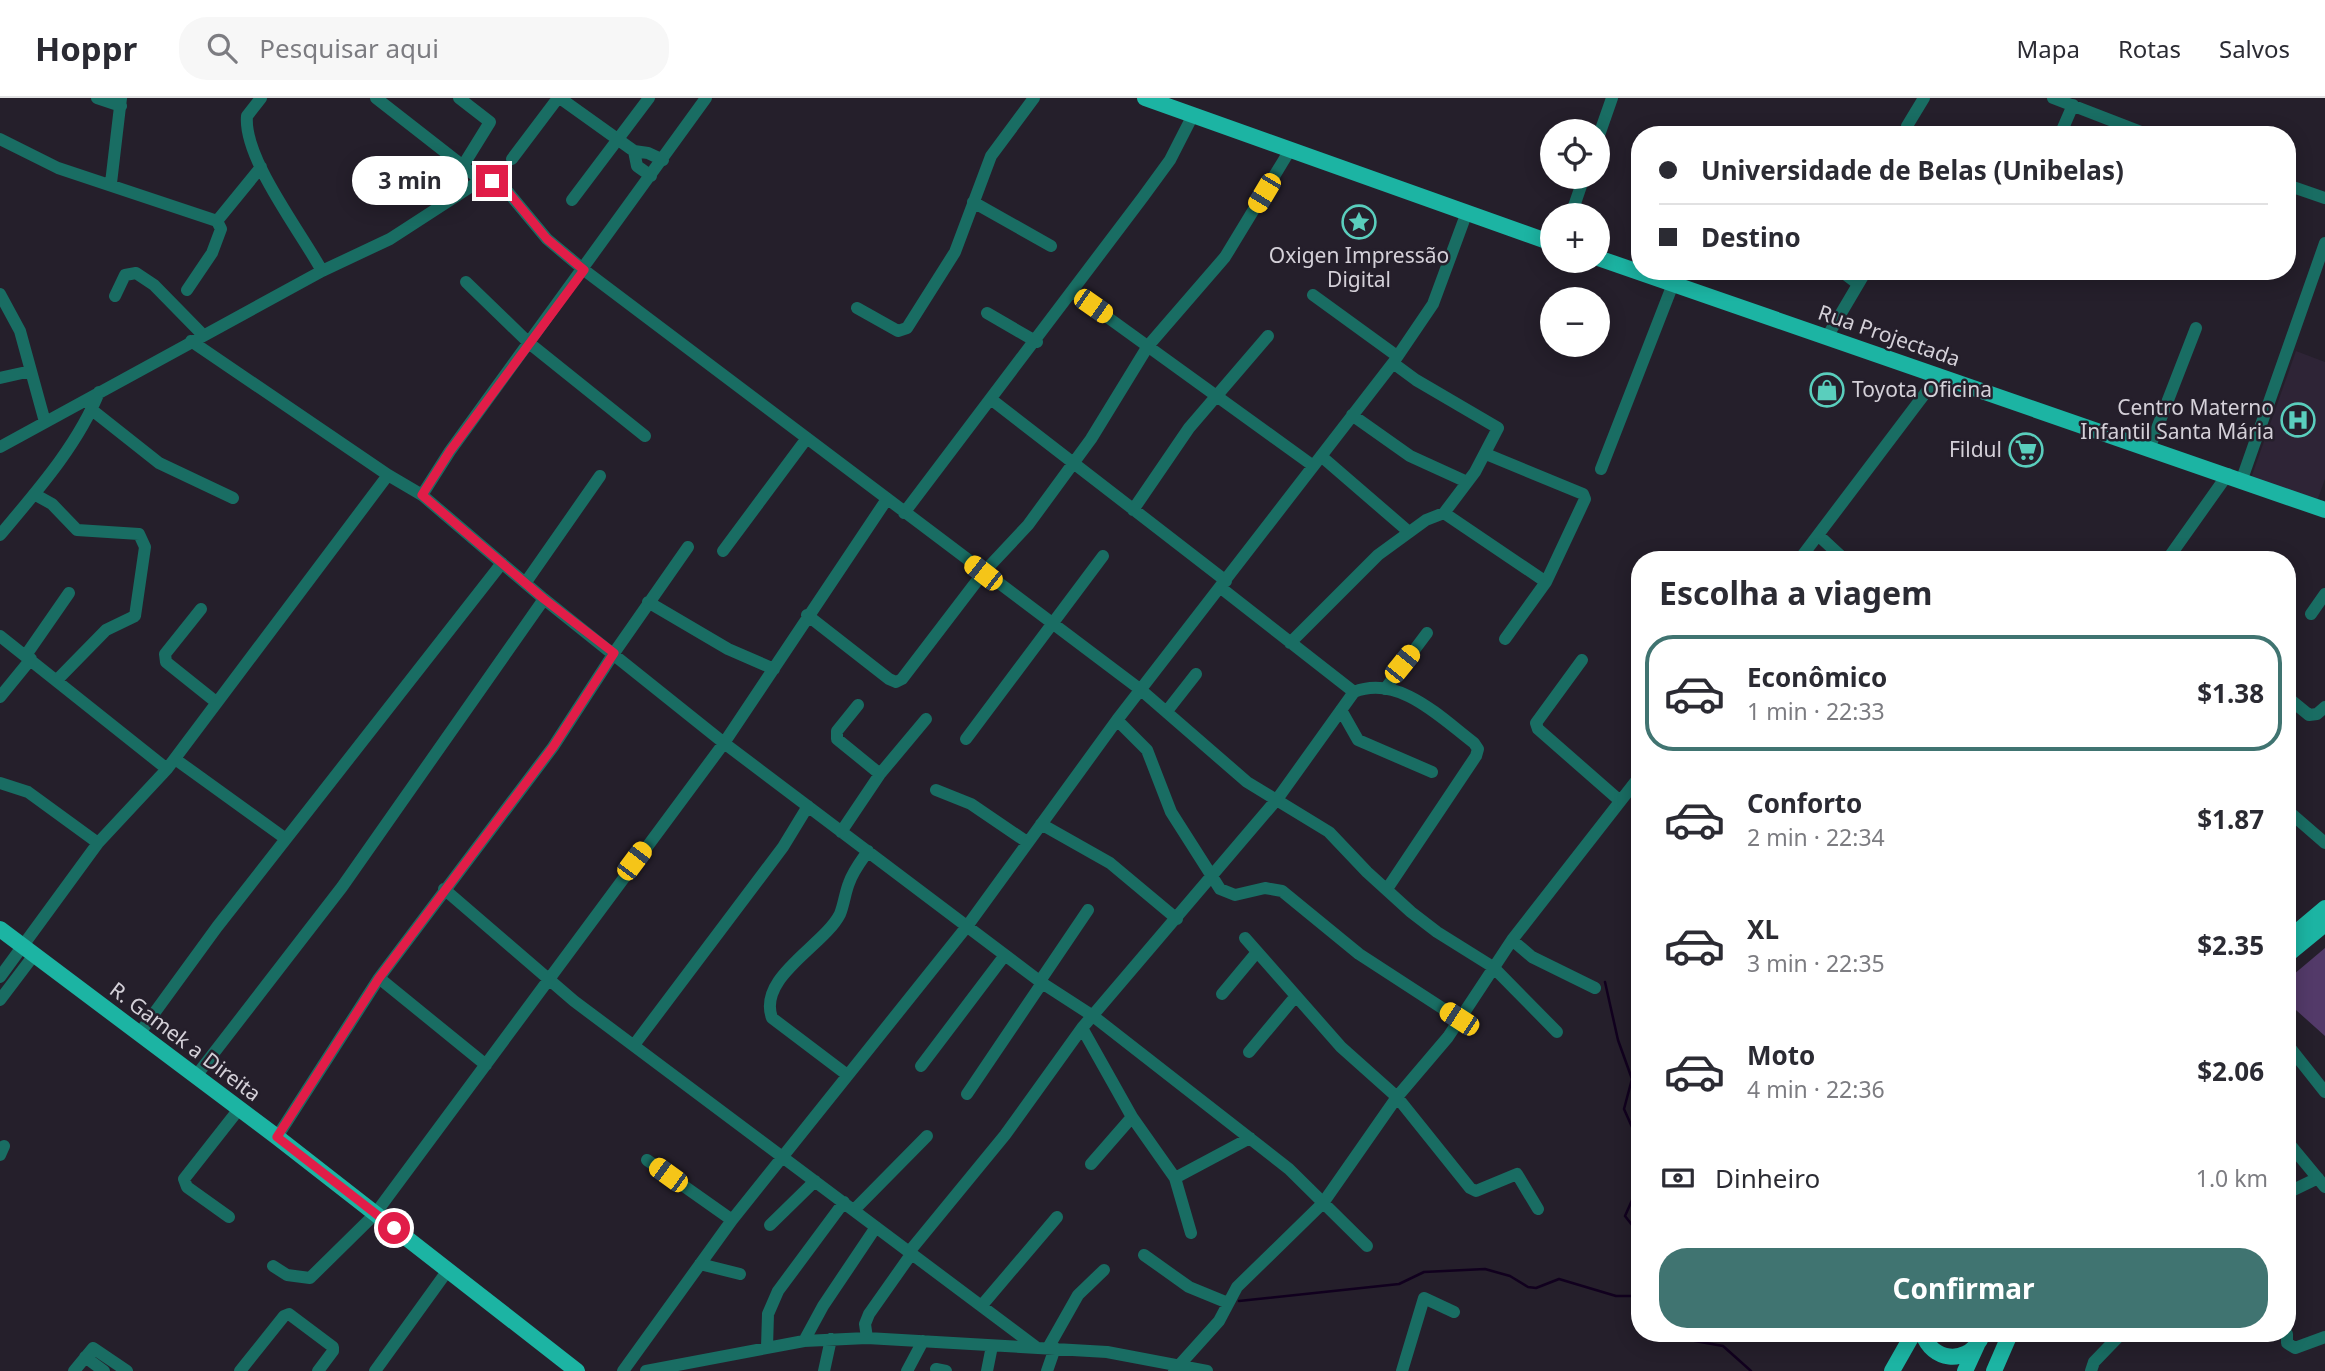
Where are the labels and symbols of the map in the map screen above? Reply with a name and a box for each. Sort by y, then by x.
callout: 3 min [352,156,468,206]
route end [476,165,508,197]
car [1245,170,1284,216]
place icon: Oxigen Impressão Digital [1340,203,1378,241]
place label: Oxigen Impressão Digital [1269,241,1449,293]
car [1070,285,1117,327]
street label: Rua Projectada [1815,298,1964,372]
shop icon: Toyota Oficina [1808,371,1846,409]
place label: Toyota Oficina [1852,375,1992,403]
place label: Centro Materno Infantil Santa Mária [2080,393,2274,445]
hospital icon: Centro Materno Infantil Santa Mária [2279,401,2317,439]
supermarket icon: Fildul [2007,431,2045,469]
place label: Fildul [1949,435,2002,463]
car [960,552,1007,594]
car [1381,641,1424,687]
car [613,838,656,884]
street label: R. Gamek a Direita [104,975,267,1107]
car [1436,999,1483,1039]
car [645,1154,692,1196]
route start [378,1212,410,1244]

